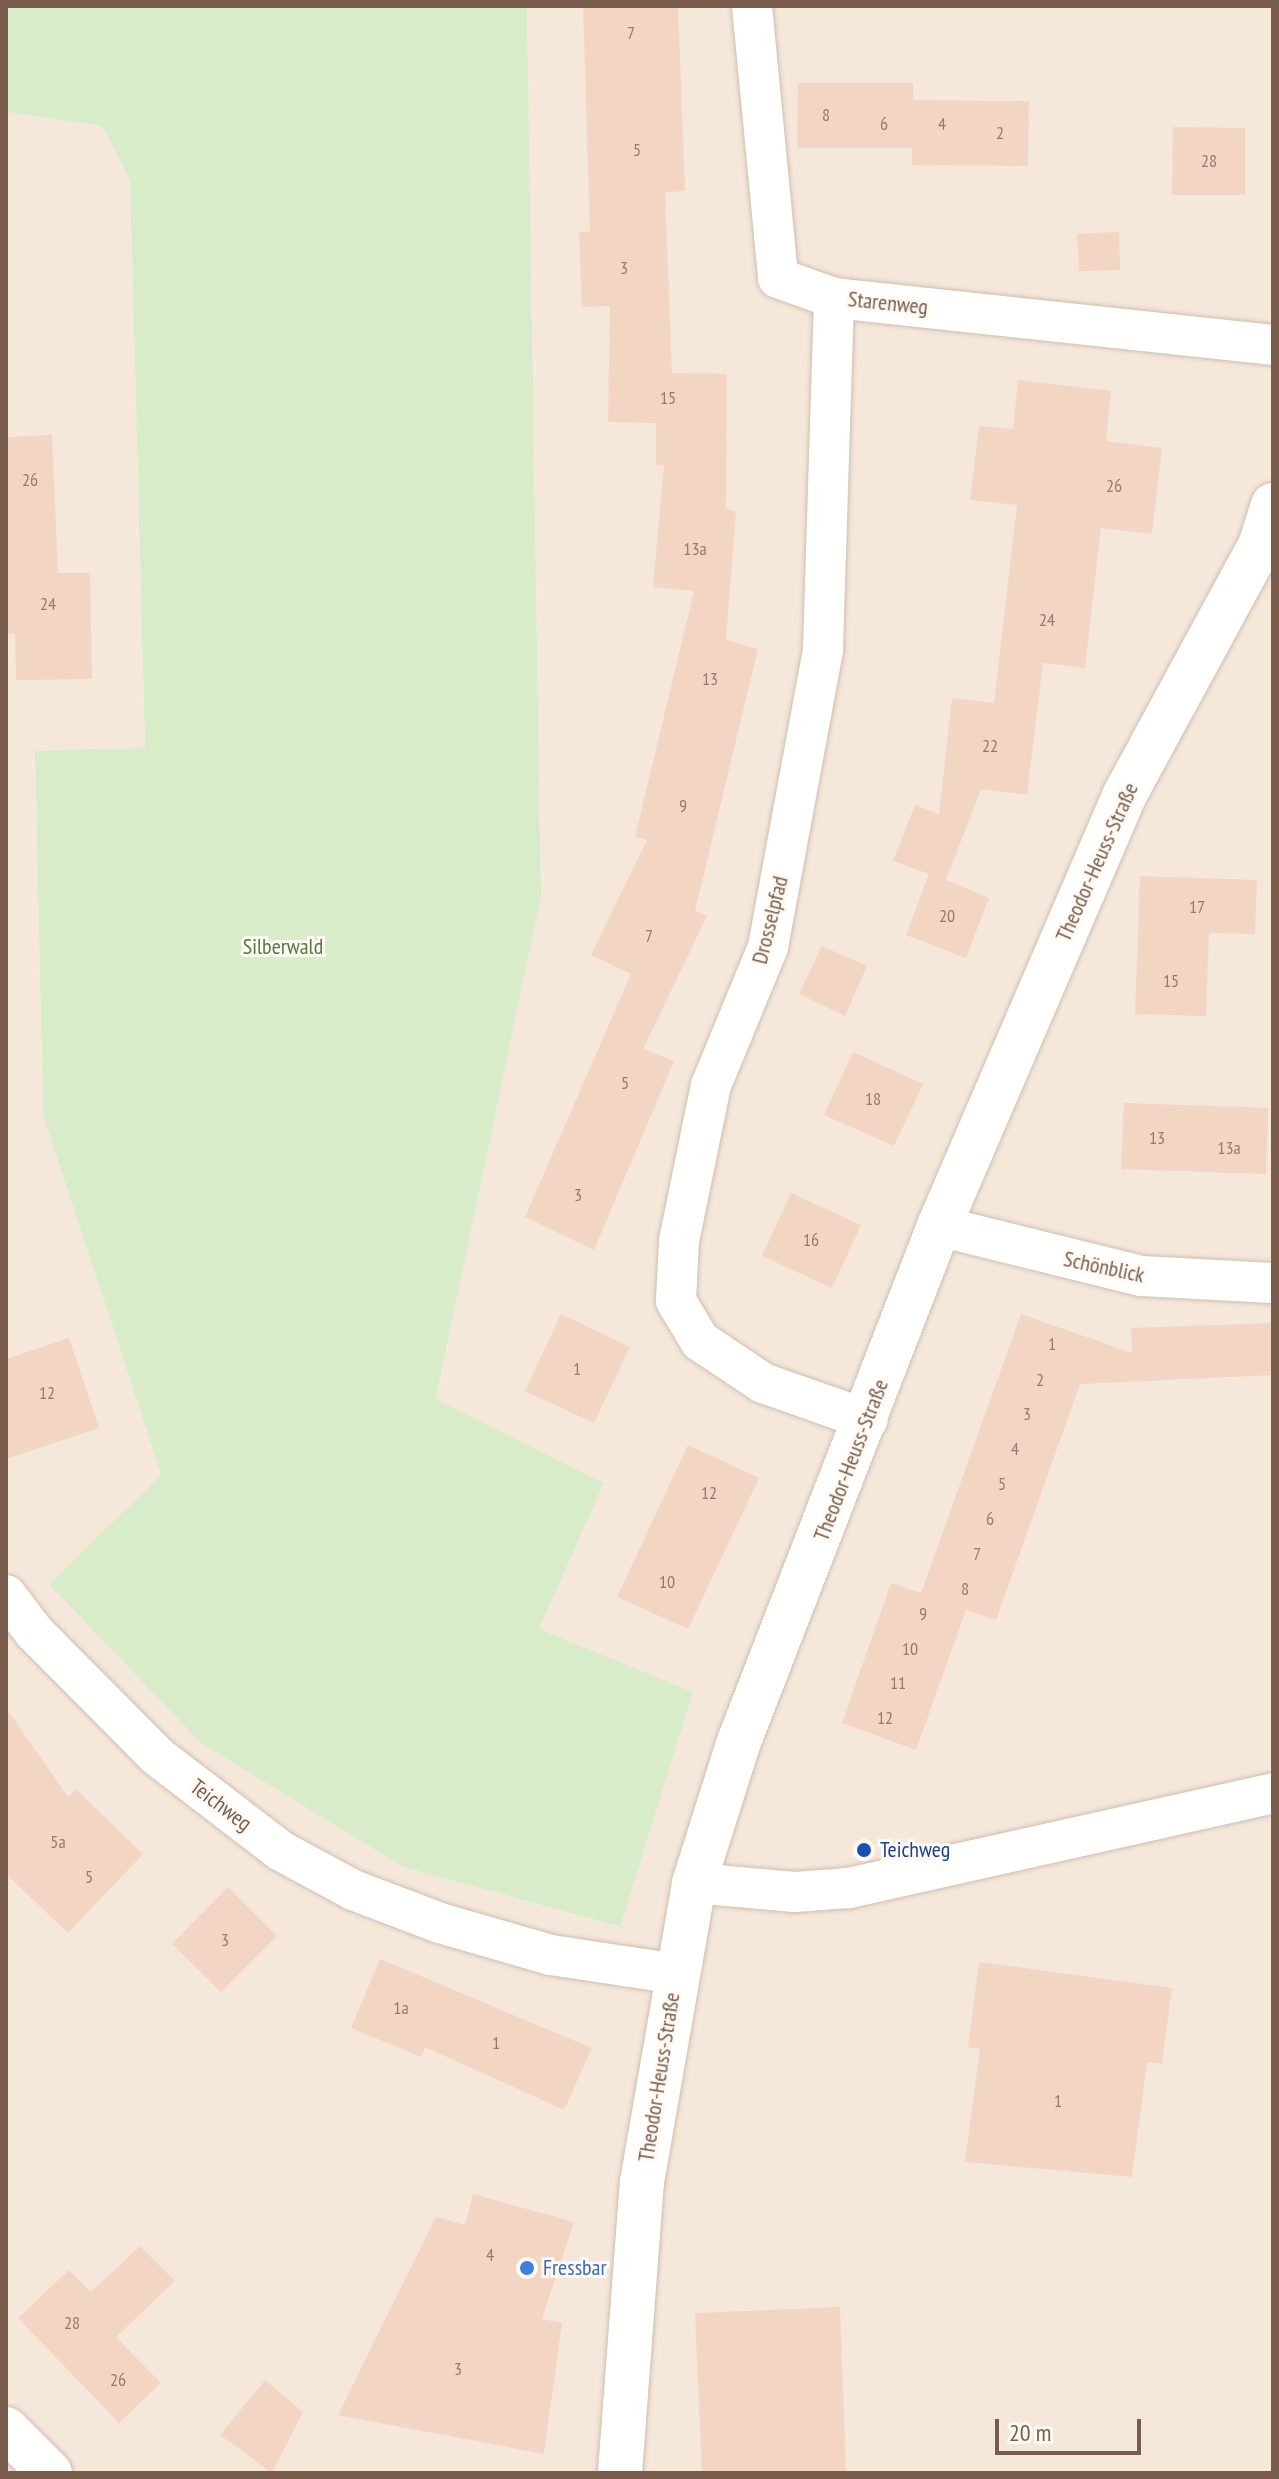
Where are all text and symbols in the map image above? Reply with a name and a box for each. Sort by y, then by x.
house number: 7 [627,22,635,44]
house number: 8 [822,104,830,126]
house number: 6 [880,113,888,135]
house number: 4 [938,113,946,135]
house number: 2 [996,122,1004,144]
house number: 5 [633,139,641,161]
house number: 28 [1201,150,1217,172]
house number: 3 [620,257,628,279]
street label: Starenweg [847,286,929,320]
house number: 15 [660,387,676,409]
house number: 26 [22,469,38,491]
house number: 26 [1106,475,1122,497]
house number: 13a [683,538,707,560]
house number: 24 [40,593,56,615]
house number: 24 [1039,609,1055,631]
house number: 13 [702,668,718,690]
house number: 22 [982,735,998,757]
street label: Theodor-Heuss-Straße [1050,778,1144,946]
house number: 9 [679,795,687,817]
street label: Drosselpfad [746,873,794,967]
house number: 17 [1189,896,1205,918]
house number: 20 [939,905,955,927]
house number: 7 [645,925,653,947]
park label: Silberwald [243,934,323,960]
house number: 15 [1163,970,1179,992]
house number: 5 [621,1072,629,1094]
house number: 18 [865,1088,881,1110]
house number: 13 [1149,1127,1165,1149]
house number: 13a [1217,1137,1241,1159]
house number: 3 [574,1184,582,1206]
house number: 16 [803,1229,819,1251]
street label: Schönblick [1061,1246,1147,1288]
house number: 1 [1048,1333,1056,1355]
house number: 1 [573,1358,581,1380]
house number: 2 [1036,1369,1044,1391]
street label: Theodor-Heuss-Straße [808,1375,894,1545]
house number: 12 [39,1382,55,1404]
house number: 3 [1023,1403,1031,1425]
house number: 4 [1011,1438,1019,1460]
house number: 5 [998,1473,1006,1495]
house number: 12 [701,1482,717,1504]
house number: 6 [986,1508,994,1530]
house number: 7 [973,1543,981,1565]
house number: 10 [659,1571,675,1593]
house number: 8 [961,1578,969,1600]
house number: 9 [919,1603,927,1625]
house number: 10 [902,1638,918,1660]
house number: 11 [890,1672,906,1694]
house number: 12 [877,1707,893,1729]
street label: Teichweg [185,1773,257,1837]
house number: 5a [50,1831,66,1853]
place label: Teichweg [880,1837,950,1863]
marker: Teichweg [855,1841,873,1859]
house number: 5 [85,1866,93,1888]
house number: 3 [221,1929,229,1951]
street label: Theodor-Heuss-Straße [633,1990,685,2164]
house number: 1a [393,1997,409,2019]
house number: 1 [492,2032,500,2054]
house number: 1 [1054,2090,1062,2112]
house number: 4 [486,2244,494,2266]
place label: Fressbar [543,2255,606,2281]
marker: Fressbar [518,2259,536,2277]
house number: 28 [64,2312,80,2334]
house number: 3 [454,2358,462,2380]
house number: 26 [110,2369,126,2391]
scale bar [999,2403,1145,2453]
text: 20 m [1009,2417,1051,2448]

